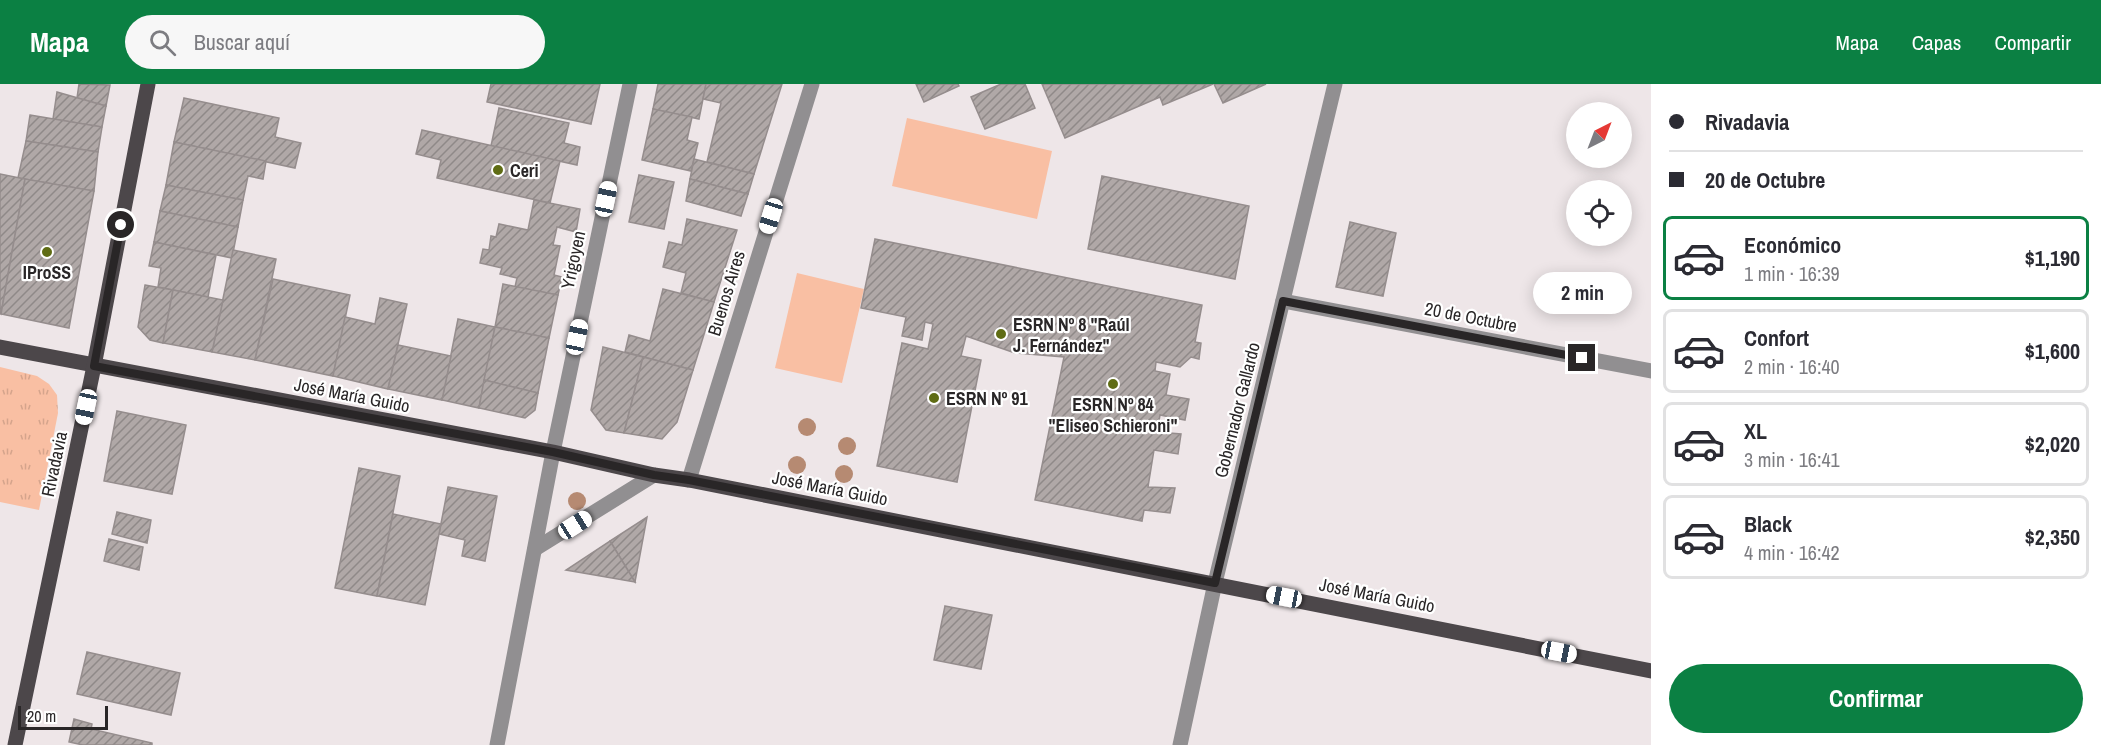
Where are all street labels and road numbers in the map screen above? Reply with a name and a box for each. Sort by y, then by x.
street label: Yrigoyen [555,229,591,291]
street label: Buenos Aires [701,247,751,339]
street label: 20 de Octubre [1423,296,1519,338]
street label: Gobernador Gallardo [1208,340,1266,480]
street label: José María Guido [292,372,412,418]
street label: Rivadavia [35,429,73,499]
street label: José María Guido [770,465,890,511]
street label: José María Guido [1317,572,1437,618]

